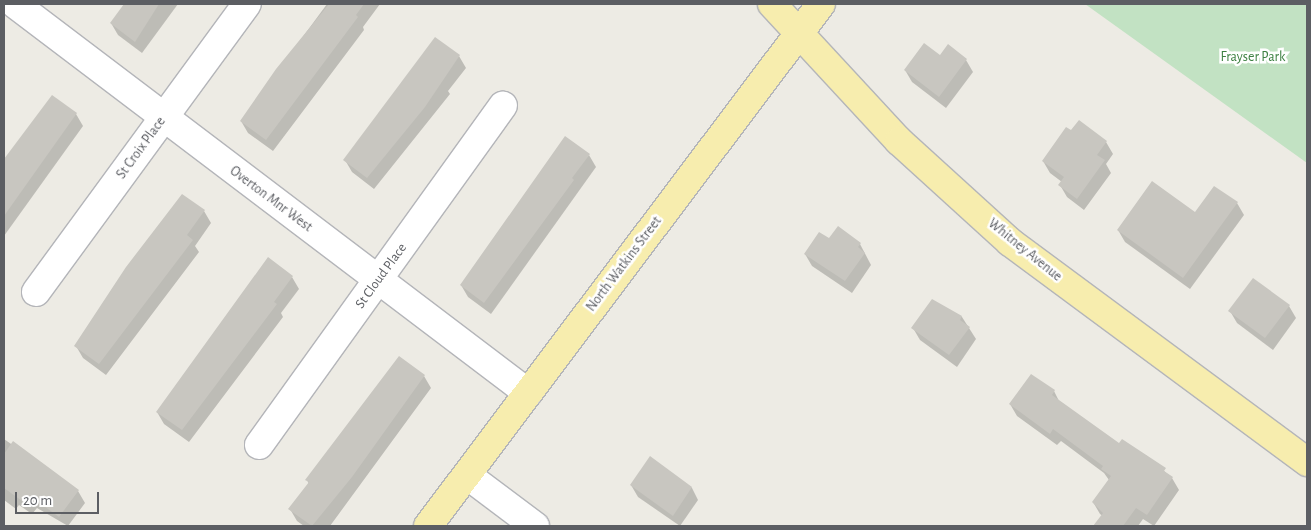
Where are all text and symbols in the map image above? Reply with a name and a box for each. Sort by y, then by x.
park label: Frayser Park [1221,49,1285,65]
street label: St Croix Place [113,114,169,182]
street label: Overton Mnr West [226,163,316,235]
street label: North Watkins Street [583,213,665,315]
street label: Whitney Avenue [985,215,1065,285]
street label: St Cloud Place [352,240,410,312]
scale bar [18,482,101,514]
text: 20 m [23,493,52,508]

